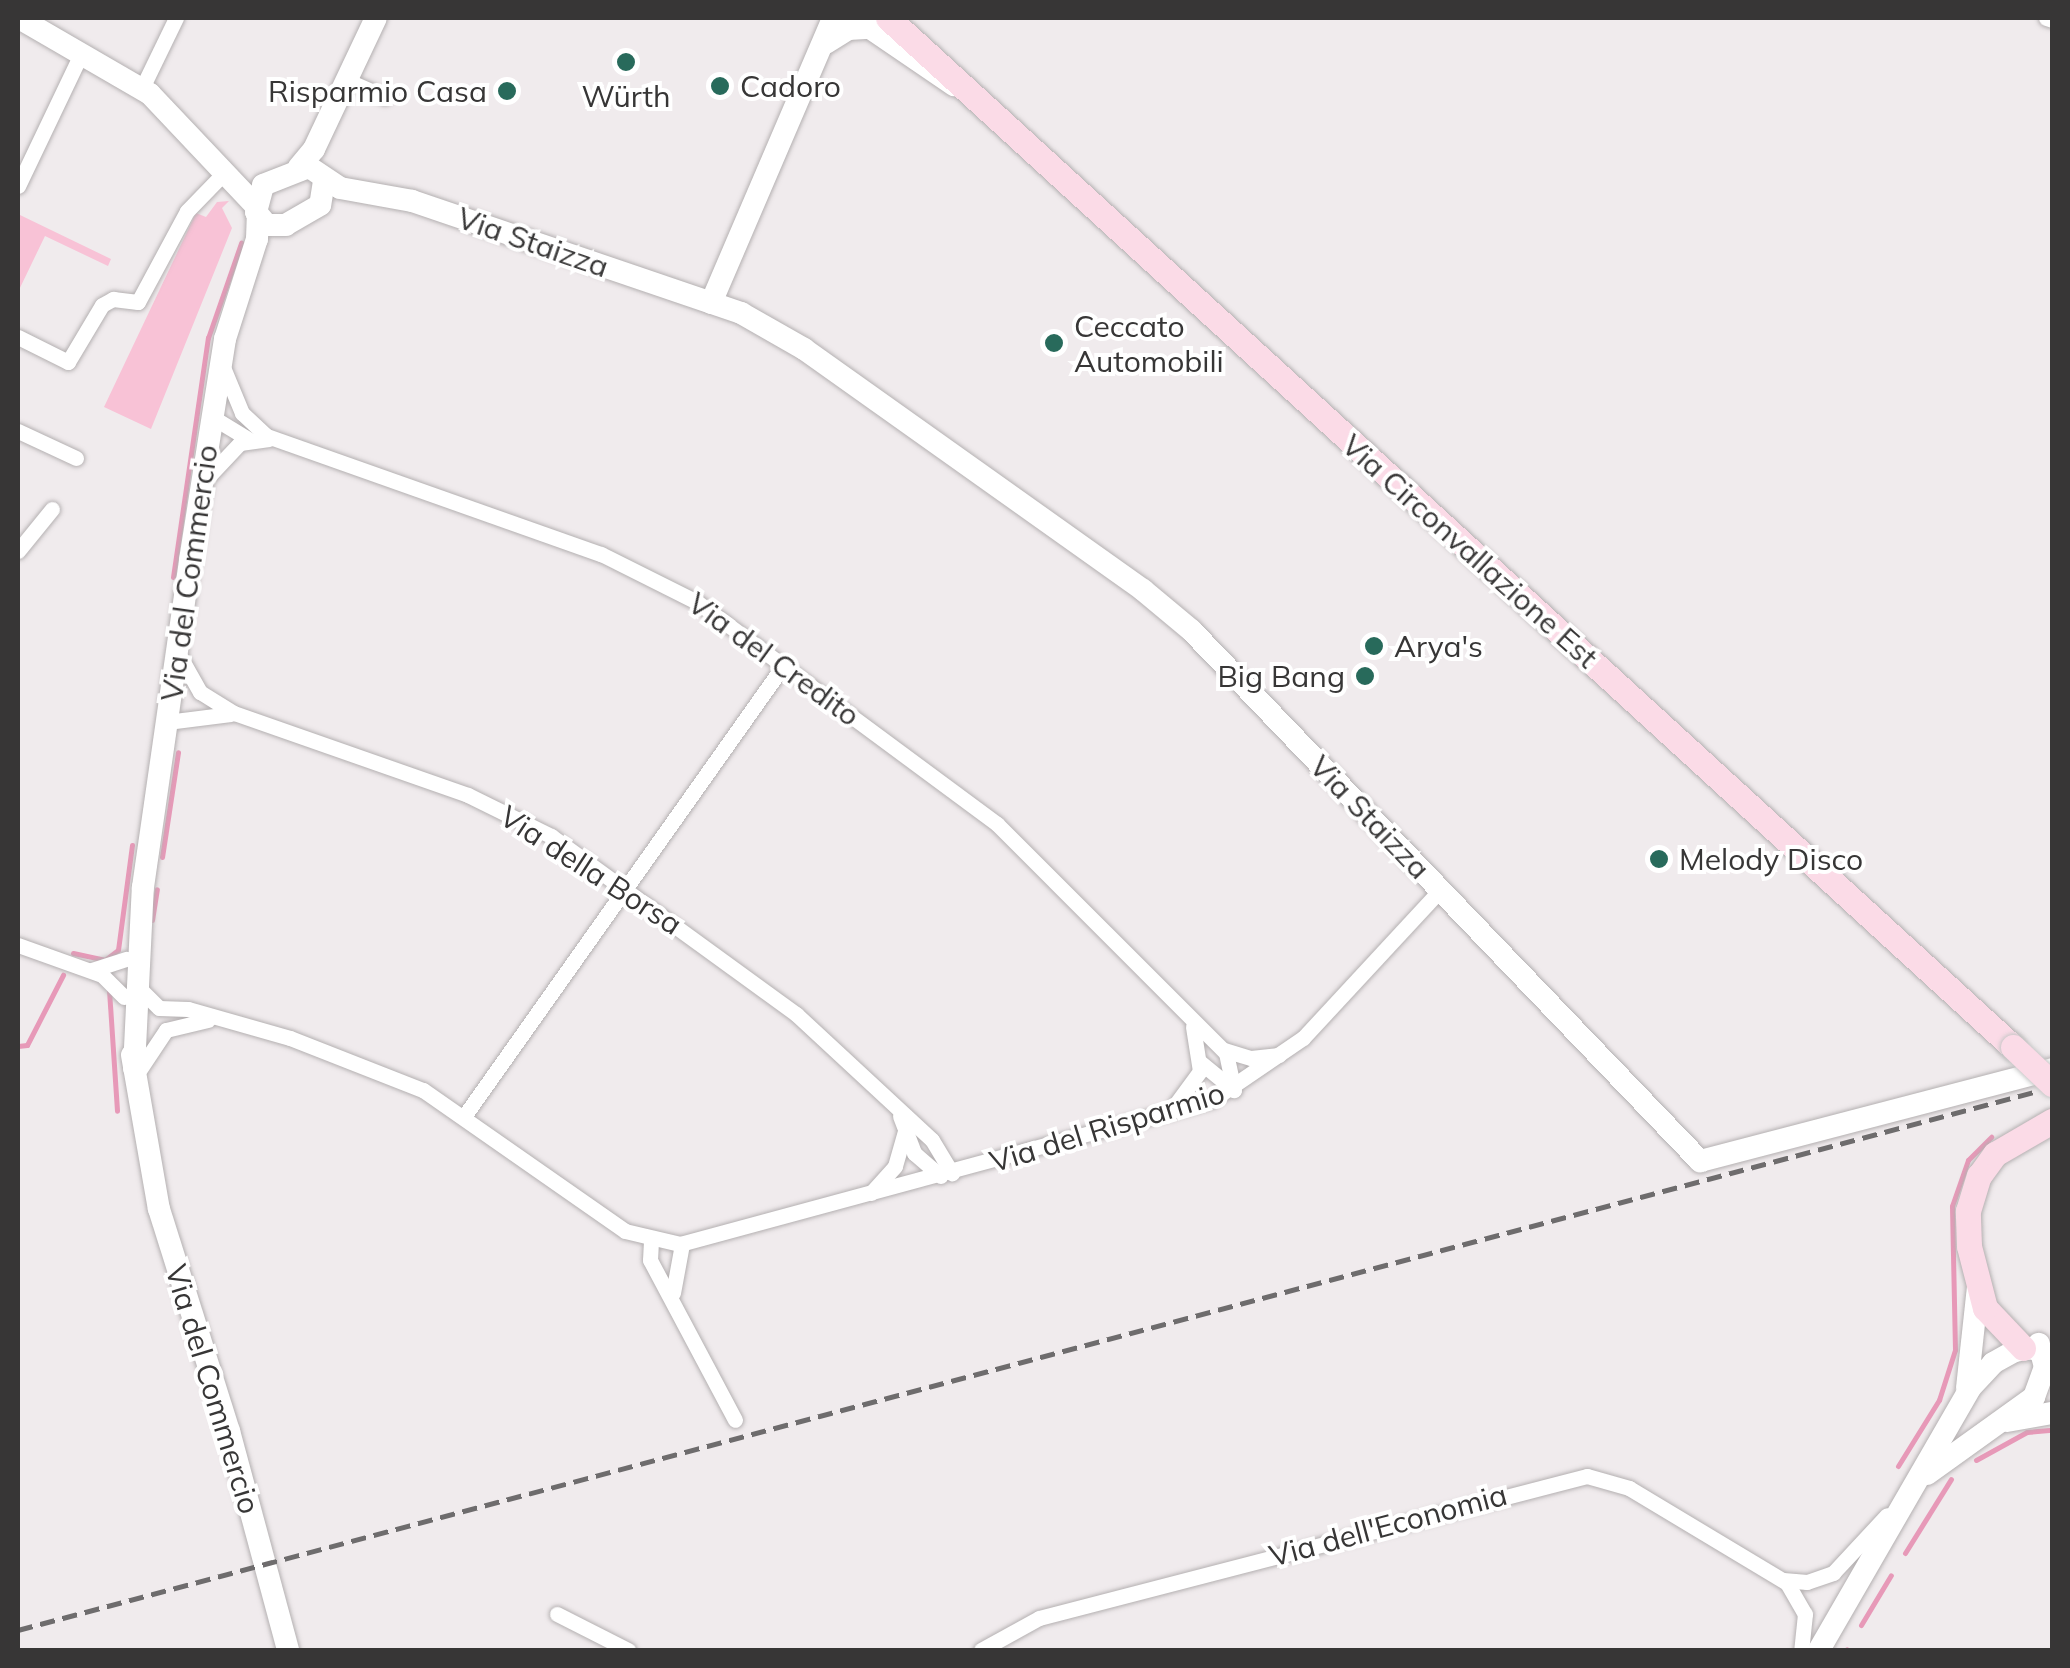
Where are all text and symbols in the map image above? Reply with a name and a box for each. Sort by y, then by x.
marker: Würth [615,51,637,73]
place label: Cadoro [740,68,841,104]
place label: Risparmio Casa [268,73,487,109]
marker: Cadoro [709,75,731,97]
place label: Würth [582,78,670,114]
marker: Risparmio Casa [496,80,518,102]
street label: Via Staizza [453,199,613,285]
place label: Ceccato Automobili [1074,308,1224,378]
marker: Ceccato Automobili [1043,332,1065,354]
street label: Via Circonvallazione Est [1335,427,1605,675]
street label: Via del Commercio [153,442,225,704]
street label: Via del Credito [681,585,867,733]
place label: Arya's [1394,628,1483,664]
marker: Arya's [1363,635,1385,657]
place label: Big Bang [1217,658,1345,694]
marker: Big Bang [1354,665,1376,687]
street label: Via Staizza [1302,748,1438,886]
street label: Via della Borsa [493,798,689,942]
place label: Melody Disco [1679,841,1863,877]
marker: Melody Disco [1648,848,1670,870]
street label: Via del Risparmio [985,1074,1229,1180]
street label: Via del Commercio [158,1260,268,1518]
street label: Via dell'Economia [1265,1476,1511,1574]

